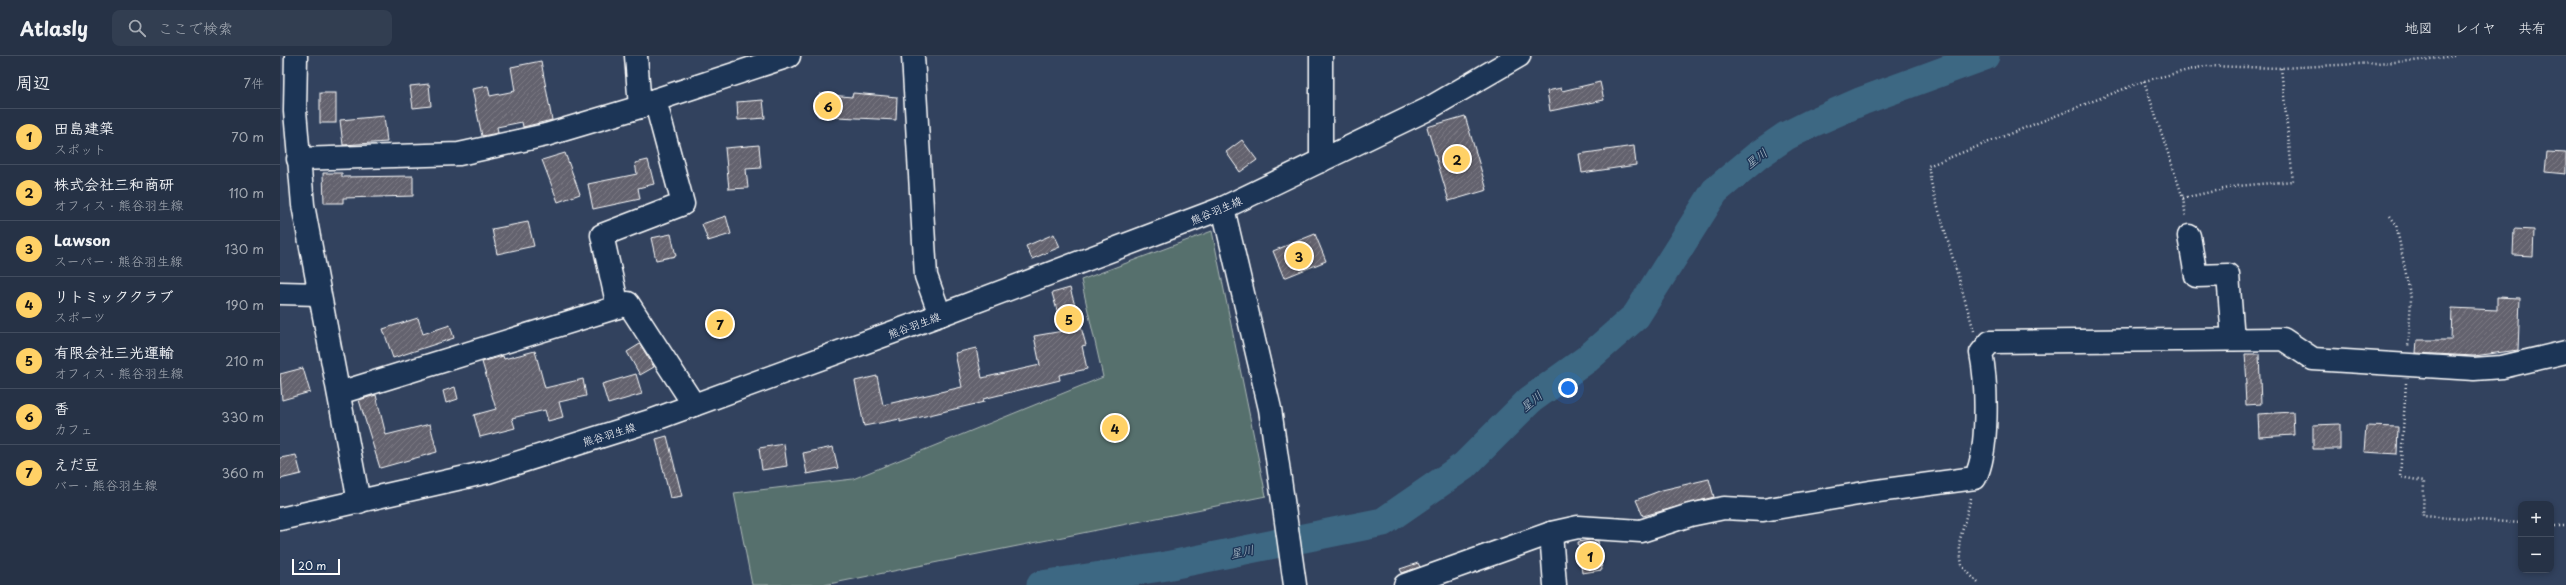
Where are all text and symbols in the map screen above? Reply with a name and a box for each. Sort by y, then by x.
search box [112,10,392,46]
text: Atlasly [20,14,88,42]
text: ここで検索 [158,16,233,39]
icon: search [126,17,148,39]
text: 地図 [2405,17,2433,38]
text: レイヤ [2455,17,2496,38]
text: 共有 [2518,17,2546,38]
text: 周辺 [16,69,50,95]
text: 7件 [244,73,264,92]
pin: 6 [815,91,841,121]
text: 田島建築 [54,116,114,139]
text: 1 [26,127,32,146]
text: 70 m [231,127,264,146]
text: スポット [54,139,106,158]
pin: 2 [1444,144,1470,174]
water label: 星川 [1741,144,1771,172]
text: 株式会社三和商研 [54,172,174,195]
text: 2 [24,183,34,202]
text: 110 m [229,183,264,202]
street label: 熊谷羽生線 [1187,191,1245,229]
text: オフィス · 熊谷羽生線 [54,195,183,214]
text: Lawson [54,228,111,251]
text: 3 [25,239,33,258]
text: 130 m [225,239,264,258]
pin: 3 [1286,241,1312,271]
text: スーパー · 熊谷羽生線 [54,251,183,270]
text: リトミッククラブ [54,284,174,307]
text: 4 [25,295,33,314]
text: 190 m [225,295,264,314]
pin: 5 [1056,304,1082,334]
text: スポーツ [54,307,106,326]
street label: 熊谷羽生線 [885,308,943,342]
pin: 7 [707,309,733,339]
text: 有限会社三光運輸 [54,340,174,363]
text: 5 [25,351,33,370]
text: 210 m [225,351,264,370]
text: オフィス · 熊谷羽生線 [54,363,183,382]
your location [1558,378,1578,398]
water label: 星川 [1516,386,1546,416]
text: 香 [54,396,69,419]
text: 6 [24,407,34,426]
text: 330 m [221,407,264,426]
pin: 4 [1102,413,1128,443]
street label: 熊谷羽生線 [580,418,638,450]
text: カフェ [54,419,93,438]
text: えだ豆 [54,452,99,475]
text: 7 [25,463,33,482]
text: 360 m [221,463,264,482]
text: バー · 熊谷羽生線 [54,475,157,494]
map controls [2518,501,2554,573]
button: + [2518,501,2554,537]
button: − [2518,537,2554,573]
water label: 星川 [1228,540,1256,562]
pin: 1 [1577,541,1603,571]
scale bar [292,557,340,576]
text: 20 m [298,557,326,574]

